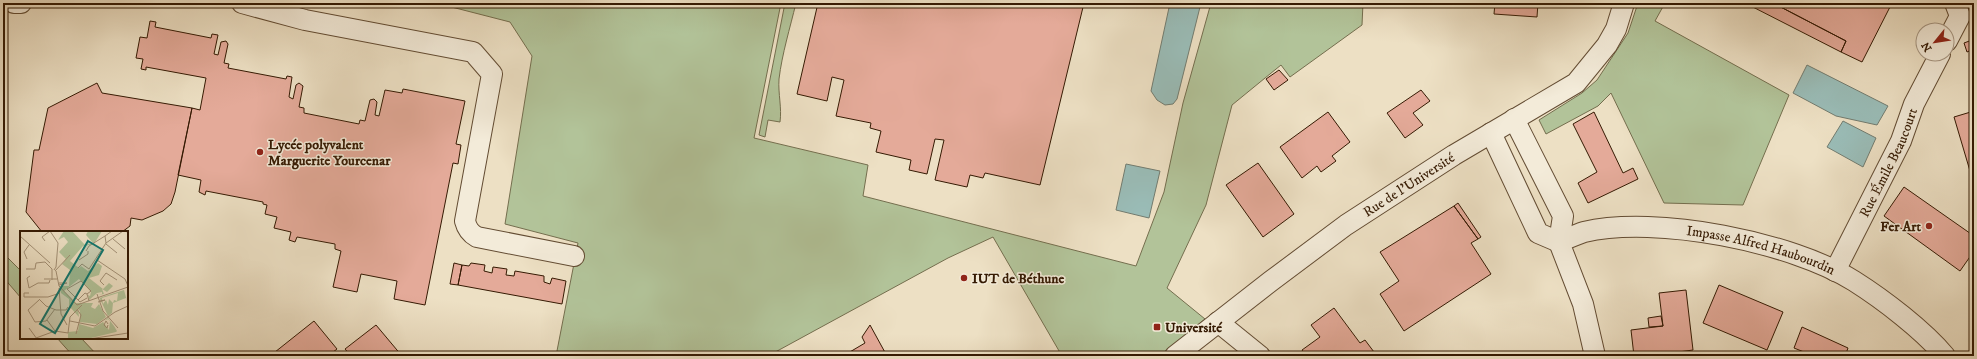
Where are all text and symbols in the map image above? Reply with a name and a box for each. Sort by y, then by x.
north arrow [1915,22,1955,62]
text: N [1919,39,1936,54]
street label: Rue Émile Beaucourt [1856,105,1922,221]
place label: Lycée polyvalent Marguerite Yourcenar [268,136,391,170]
marker: Lycée polyvalent Marguerite Yourcenar [255,147,265,157]
street label: Rue de l'Université [1360,149,1459,222]
place label: Fer Art [1880,218,1922,236]
marker: Fer Art [1924,221,1934,231]
street label: Impasse Alfred Haubourdin [1685,222,1839,280]
inset map [20,231,128,339]
place label: IUT de Béthune [972,270,1064,288]
marker: IUT de Béthune [959,273,969,283]
place label: Université [1165,319,1222,337]
marker: Université [1152,322,1162,332]

